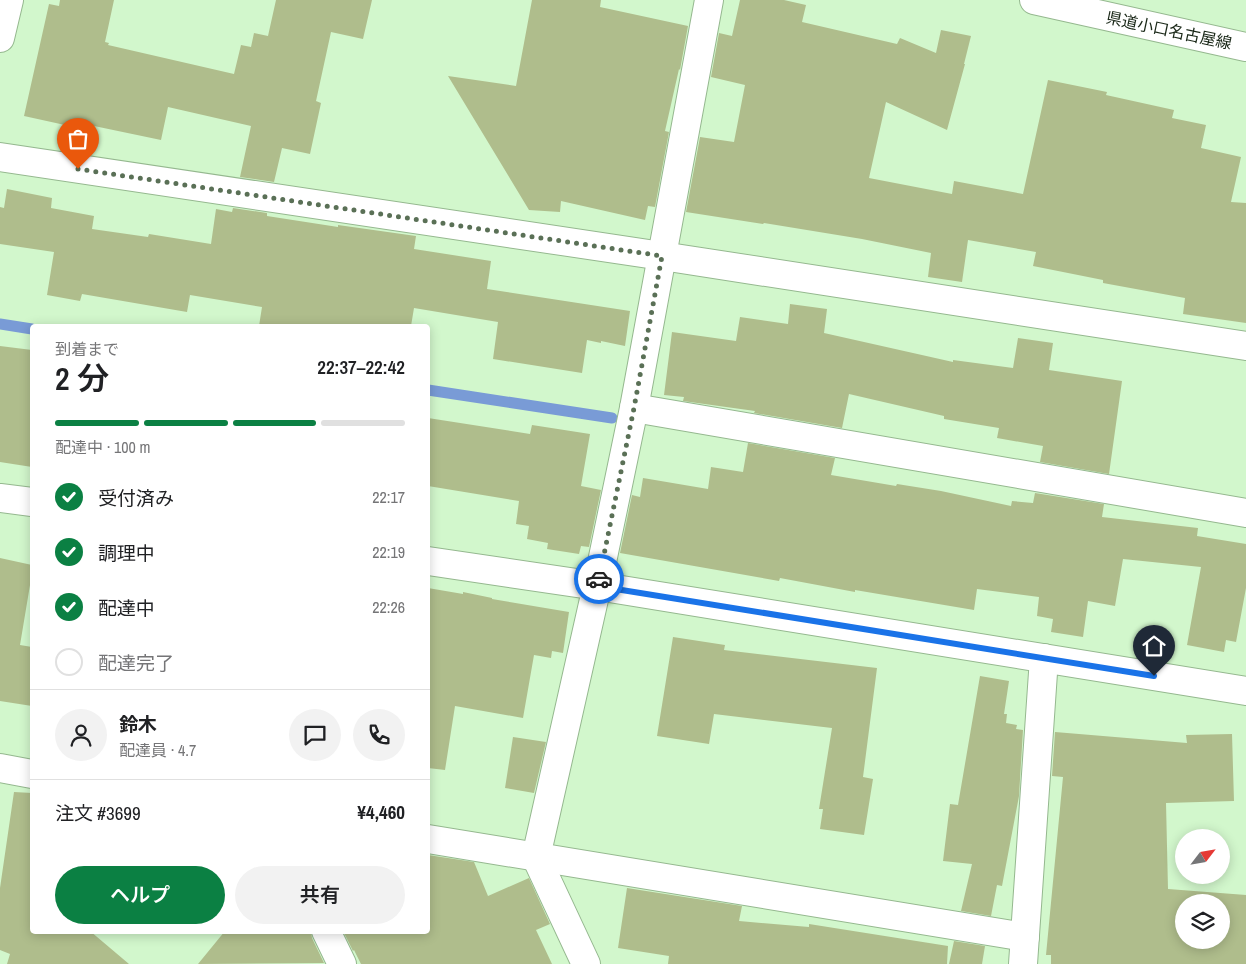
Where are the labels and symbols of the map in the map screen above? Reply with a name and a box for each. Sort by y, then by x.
street label: 県道小口名古屋線 [1104,6,1234,54]
pin [57,118,99,169]
courier [574,554,624,604]
pin [1133,625,1175,676]
north arrow [1175,829,1230,884]

